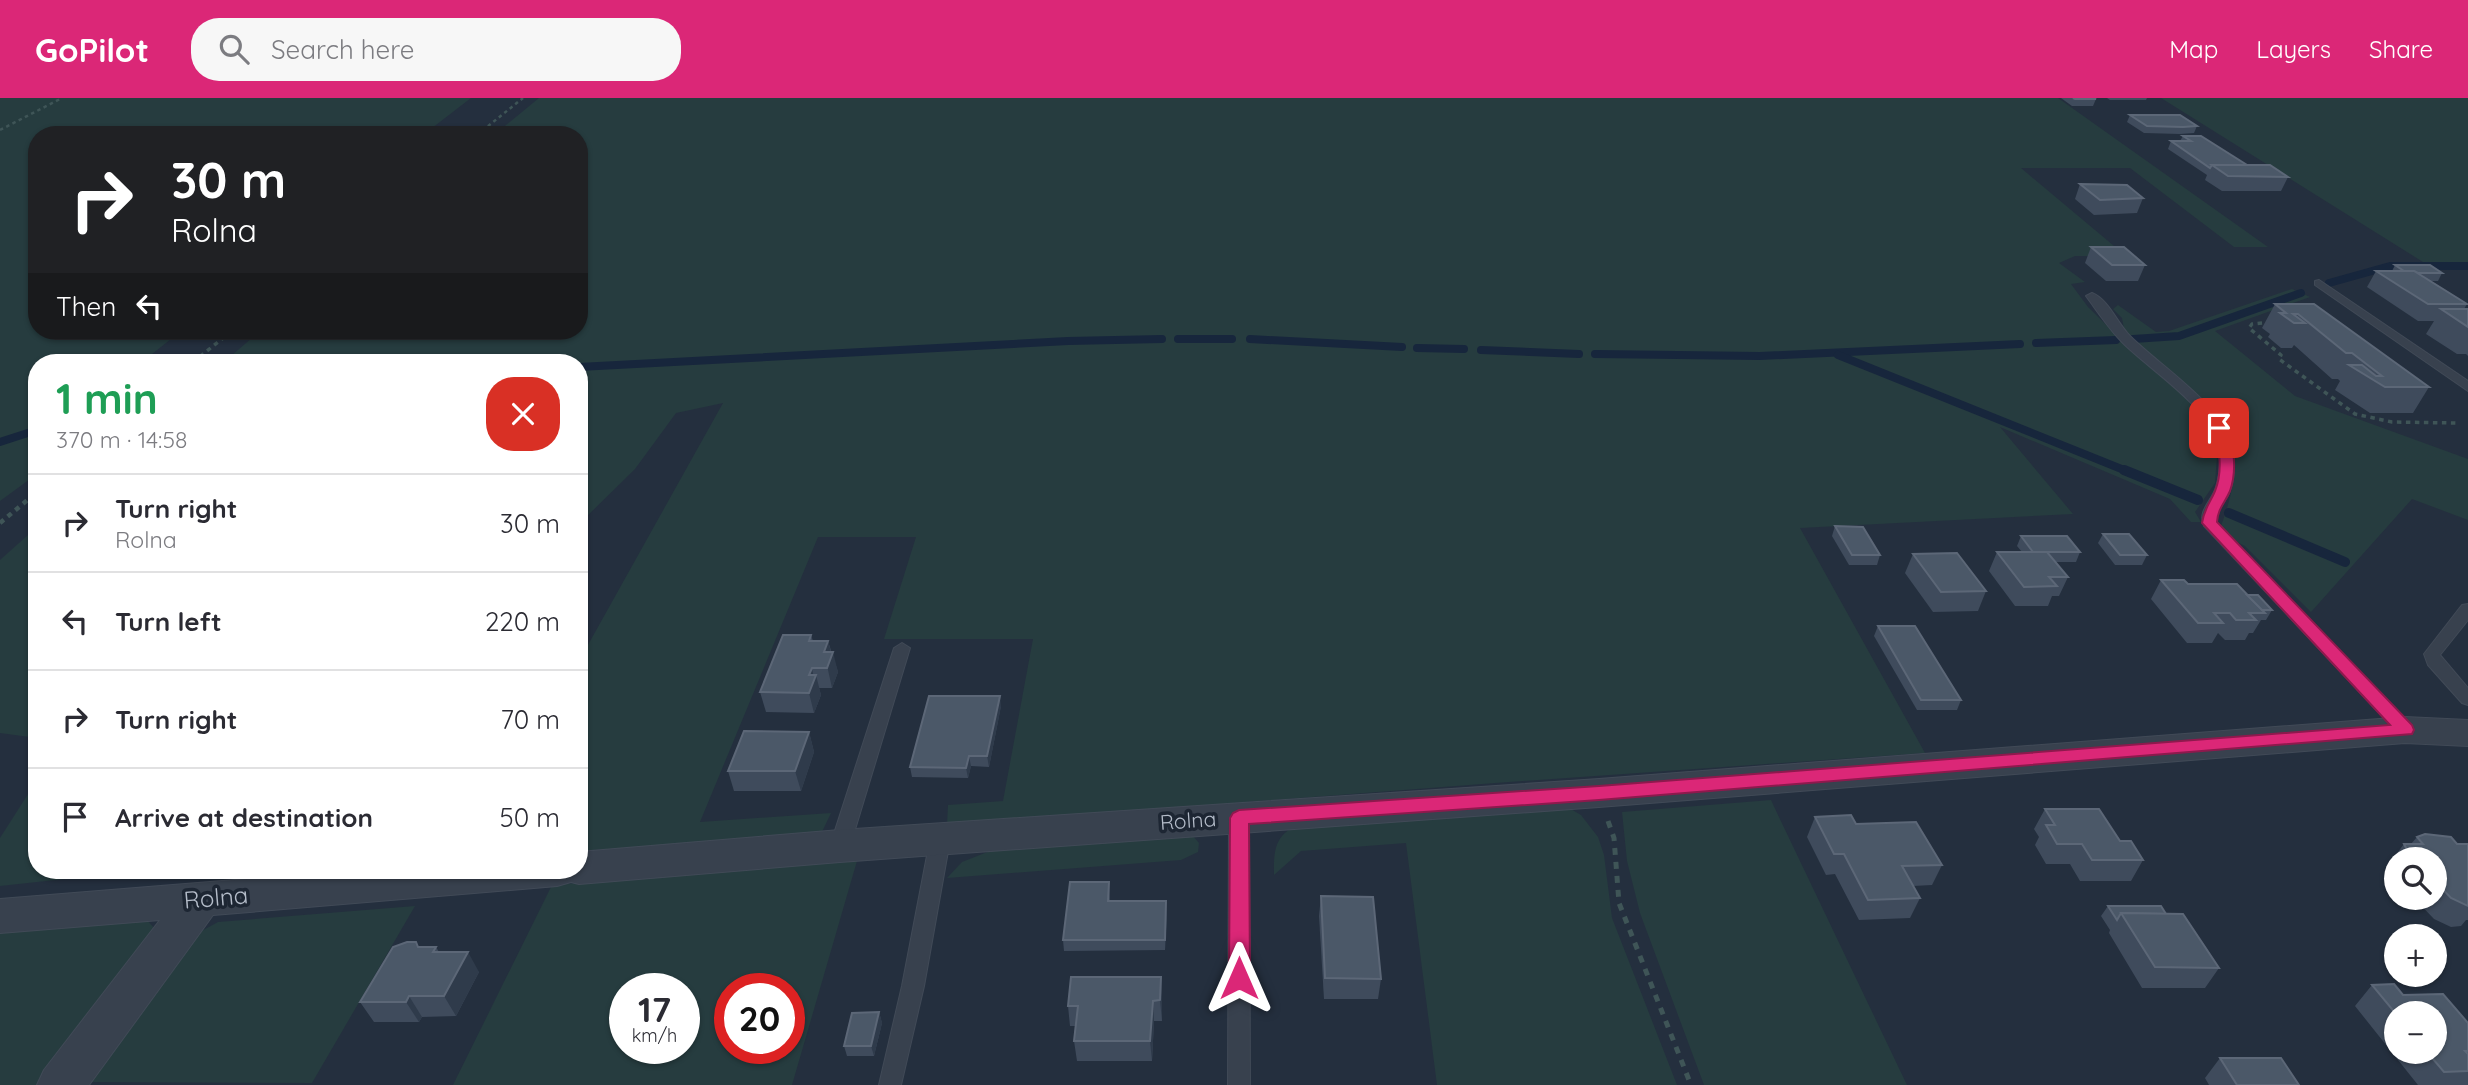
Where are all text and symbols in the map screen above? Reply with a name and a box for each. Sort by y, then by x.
search box [191,18,681,81]
text: GoPilot [35,29,149,70]
icon: search [215,30,253,68]
text: Search here [271,33,414,66]
text: Map [2169,34,2218,64]
text: Layers [2256,34,2331,64]
text: Share [2369,34,2433,64]
text: 30 m [171,149,286,210]
icon: right [56,154,147,245]
text: Rolna [171,210,257,250]
icon: left [130,287,168,325]
text: Then [56,290,116,323]
text: 1 min [56,372,158,425]
button: close [486,377,560,451]
pin [2189,398,2249,458]
icon: arrive [2200,409,2238,447]
text: 370 m · 14:58 [56,425,187,454]
text: Turn right [115,492,237,525]
icon: right [56,504,94,542]
text: 30 m [500,507,560,540]
text: Rolna [115,525,177,554]
icon: left [56,602,94,640]
text: Turn left [115,605,222,638]
text: 220 m [485,605,560,638]
icon: right [56,700,94,738]
text: Turn right [115,703,237,736]
text: 70 m [500,703,560,736]
icon: arrive [56,798,94,836]
text: Arrive at destination [115,801,373,834]
text: 50 m [500,801,560,834]
street label: Rolna [1159,805,1217,835]
map controls [2384,847,2447,1064]
button: search [2384,847,2447,910]
street label: Rolna [183,879,249,915]
button: + [2384,924,2447,987]
position arrow [1202,941,1276,1015]
speed limit sign: 20 [714,973,805,1064]
text: 17 [638,987,671,1031]
button: − [2384,1001,2447,1064]
text: km/h [632,1024,677,1047]

